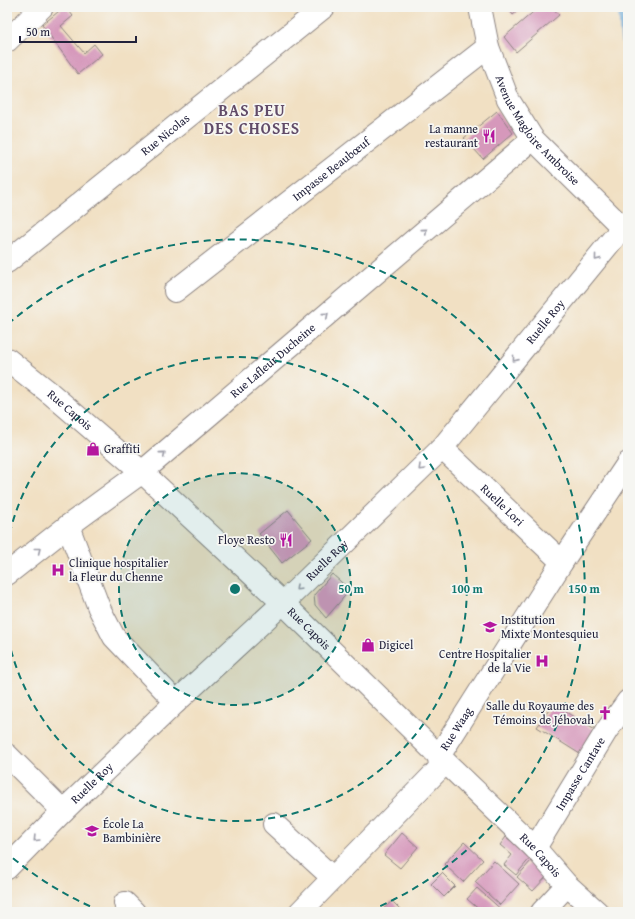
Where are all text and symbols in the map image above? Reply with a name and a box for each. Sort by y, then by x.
scale bar [20,18,136,44]
text: 50 m [26,23,50,40]
street label: Avenue Magloire Ambroise [492,72,584,189]
district label: BAS PEU DES CHOSES [204,98,300,140]
street label: Rue Nicolas [137,109,193,159]
place label: La manne restaurant [425,120,479,151]
restaurant icon: La manne restaurant [481,128,497,144]
street label: Impasse Beaubœuf [288,132,374,205]
one-way arrow [420,229,428,236]
one-way arrow [595,254,602,261]
street label: Ruelle Roy [522,295,568,347]
one-way arrow [321,313,329,320]
street label: Rue Lafleur Ducheine [226,319,319,402]
one-way arrow [512,354,519,361]
street label: Rue Capois [44,385,97,434]
place label: Graffiti [104,440,141,457]
shop icon: Graffiti [85,441,101,457]
one-way arrow [158,452,166,459]
one-way arrow [418,463,426,471]
street label: Ruelle Lori [477,480,529,530]
place label: Floye Resto [218,531,275,548]
restaurant icon: Floye Resto [278,532,294,548]
street label: Ruelle Roy [302,535,352,584]
one-way arrow [33,548,40,555]
place label: Clinique hospitalier la Fleur du Chenne [69,554,168,585]
hospital icon: Clinique hospitalier la Fleur du Chenne [50,562,66,578]
text: 50 m [338,580,364,597]
text: 100 m [451,580,484,597]
text: 150 m [568,580,601,597]
centre of rings [228,582,242,596]
one-way arrow [295,584,303,591]
street label: Rue Capois [284,603,335,654]
place label: Institution Mixte Montesquieu [501,611,599,642]
school or university icon: Institution Mixte Montesquieu [482,619,498,635]
place label: Digicel [379,636,414,653]
shop icon: Digicel [360,637,376,653]
place label: Centre Hospitalier de la Vie [439,645,531,676]
hospital icon: Centre Hospitalier de la Vie [534,653,550,669]
place label: Salle du Royaume des Témoins de Jéhovah [486,697,594,728]
street label: Rue Waag [436,703,476,754]
church icon: Salle du Royaume des Témoins de Jéhovah [597,705,613,721]
street label: Impasse Cantave [551,733,609,814]
street label: Ruelle Roy [66,758,117,807]
place label: École La Bambinière [103,815,161,846]
school or university icon: École La Bambinière [84,823,100,839]
street label: Rue Capois [516,829,566,881]
one-way arrow [33,834,40,842]

